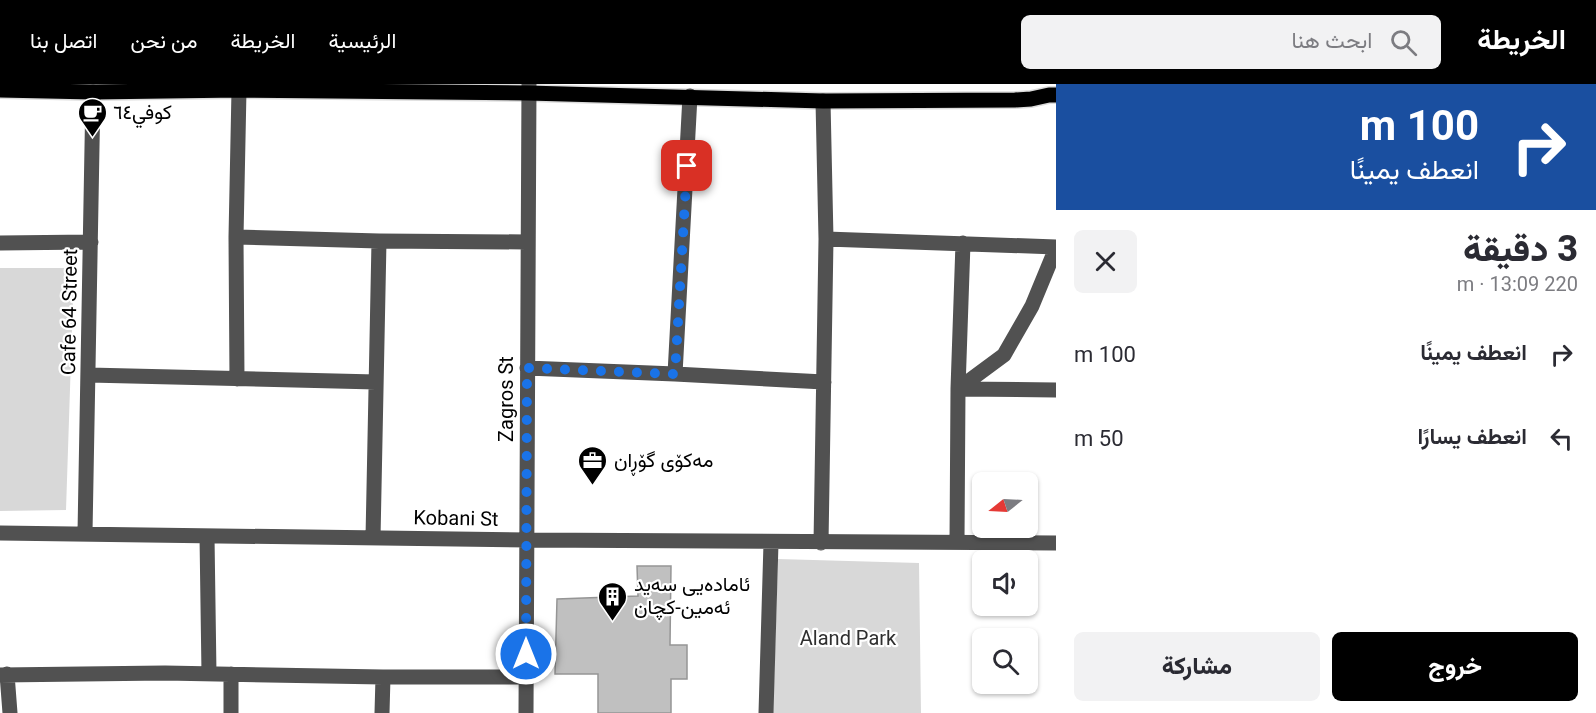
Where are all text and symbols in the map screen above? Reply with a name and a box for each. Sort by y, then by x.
search box [1021,15,1441,69]
text: الخريطة [1477,23,1566,56]
icon: search [1387,26,1420,59]
text: ابحث هنا [1291,28,1372,53]
text: اتصل بنا [30,29,97,53]
text: من نحن [130,29,197,53]
text: الخريطة [230,29,295,53]
text: الرئيسية [328,29,396,53]
cafe icon: كوفي٦٤ [76,96,108,138]
place label: كوفي٦٤ [113,100,172,129]
text: 100 m [1360,101,1479,150]
icon: right [1500,108,1578,186]
pin [661,140,712,191]
icon: arrive [670,149,703,182]
text: انعطف يمينًا [1350,154,1479,186]
text: 3 دقيقة [1463,228,1578,270]
button: close [1074,230,1137,293]
street label: Cafe 64 Street [56,249,82,375]
text: 220 m · 13:09 [1457,272,1578,296]
icon: right [1545,338,1578,371]
text: انعطف يمينًا [1420,340,1527,365]
text: 100 m [1074,342,1136,367]
street label: Zagros St [494,356,518,442]
icon: left [1545,422,1578,455]
text: انعطف يسارًا [1417,424,1527,449]
text: 50 m [1074,426,1124,451]
office icon: مەکۆی گۆڕان [577,444,609,486]
place label: مەکۆی گۆڕان [614,448,713,476]
north arrow [972,472,1038,538]
map controls [972,472,1038,694]
street label: Kobani St [413,505,499,531]
button: sound [972,550,1038,616]
place label: ئامادەیی سەید ئەمین-کچان [634,572,750,621]
building icon: ئامادەیی سەید ئەمین-کچان [597,580,629,622]
position arrow [494,622,558,686]
park label: Aland Park [800,626,897,650]
button: search [972,628,1038,694]
button: مشاركة [1074,632,1320,701]
button: خروج [1332,632,1578,701]

